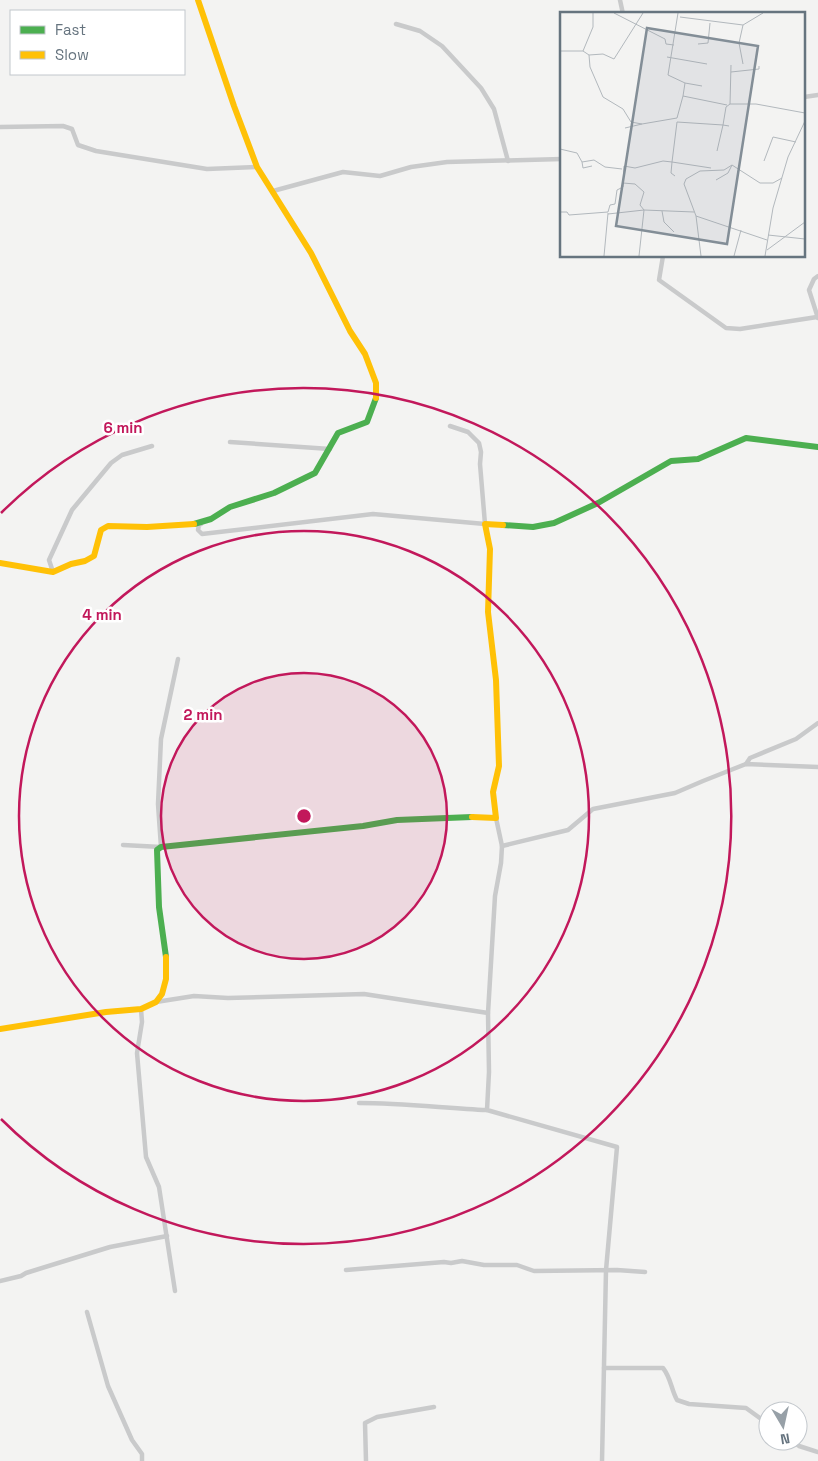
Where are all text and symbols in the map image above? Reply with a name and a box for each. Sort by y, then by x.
legend [10,10,185,75]
inset map [560,12,806,258]
text: Fast [55,20,86,39]
text: Slow [55,45,89,64]
text: 6 min [103,418,143,437]
text: 4 min [82,605,122,624]
text: 2 min [184,705,222,724]
centre of rings [295,807,313,825]
north arrow [758,1401,808,1451]
text: N [779,1429,791,1448]

